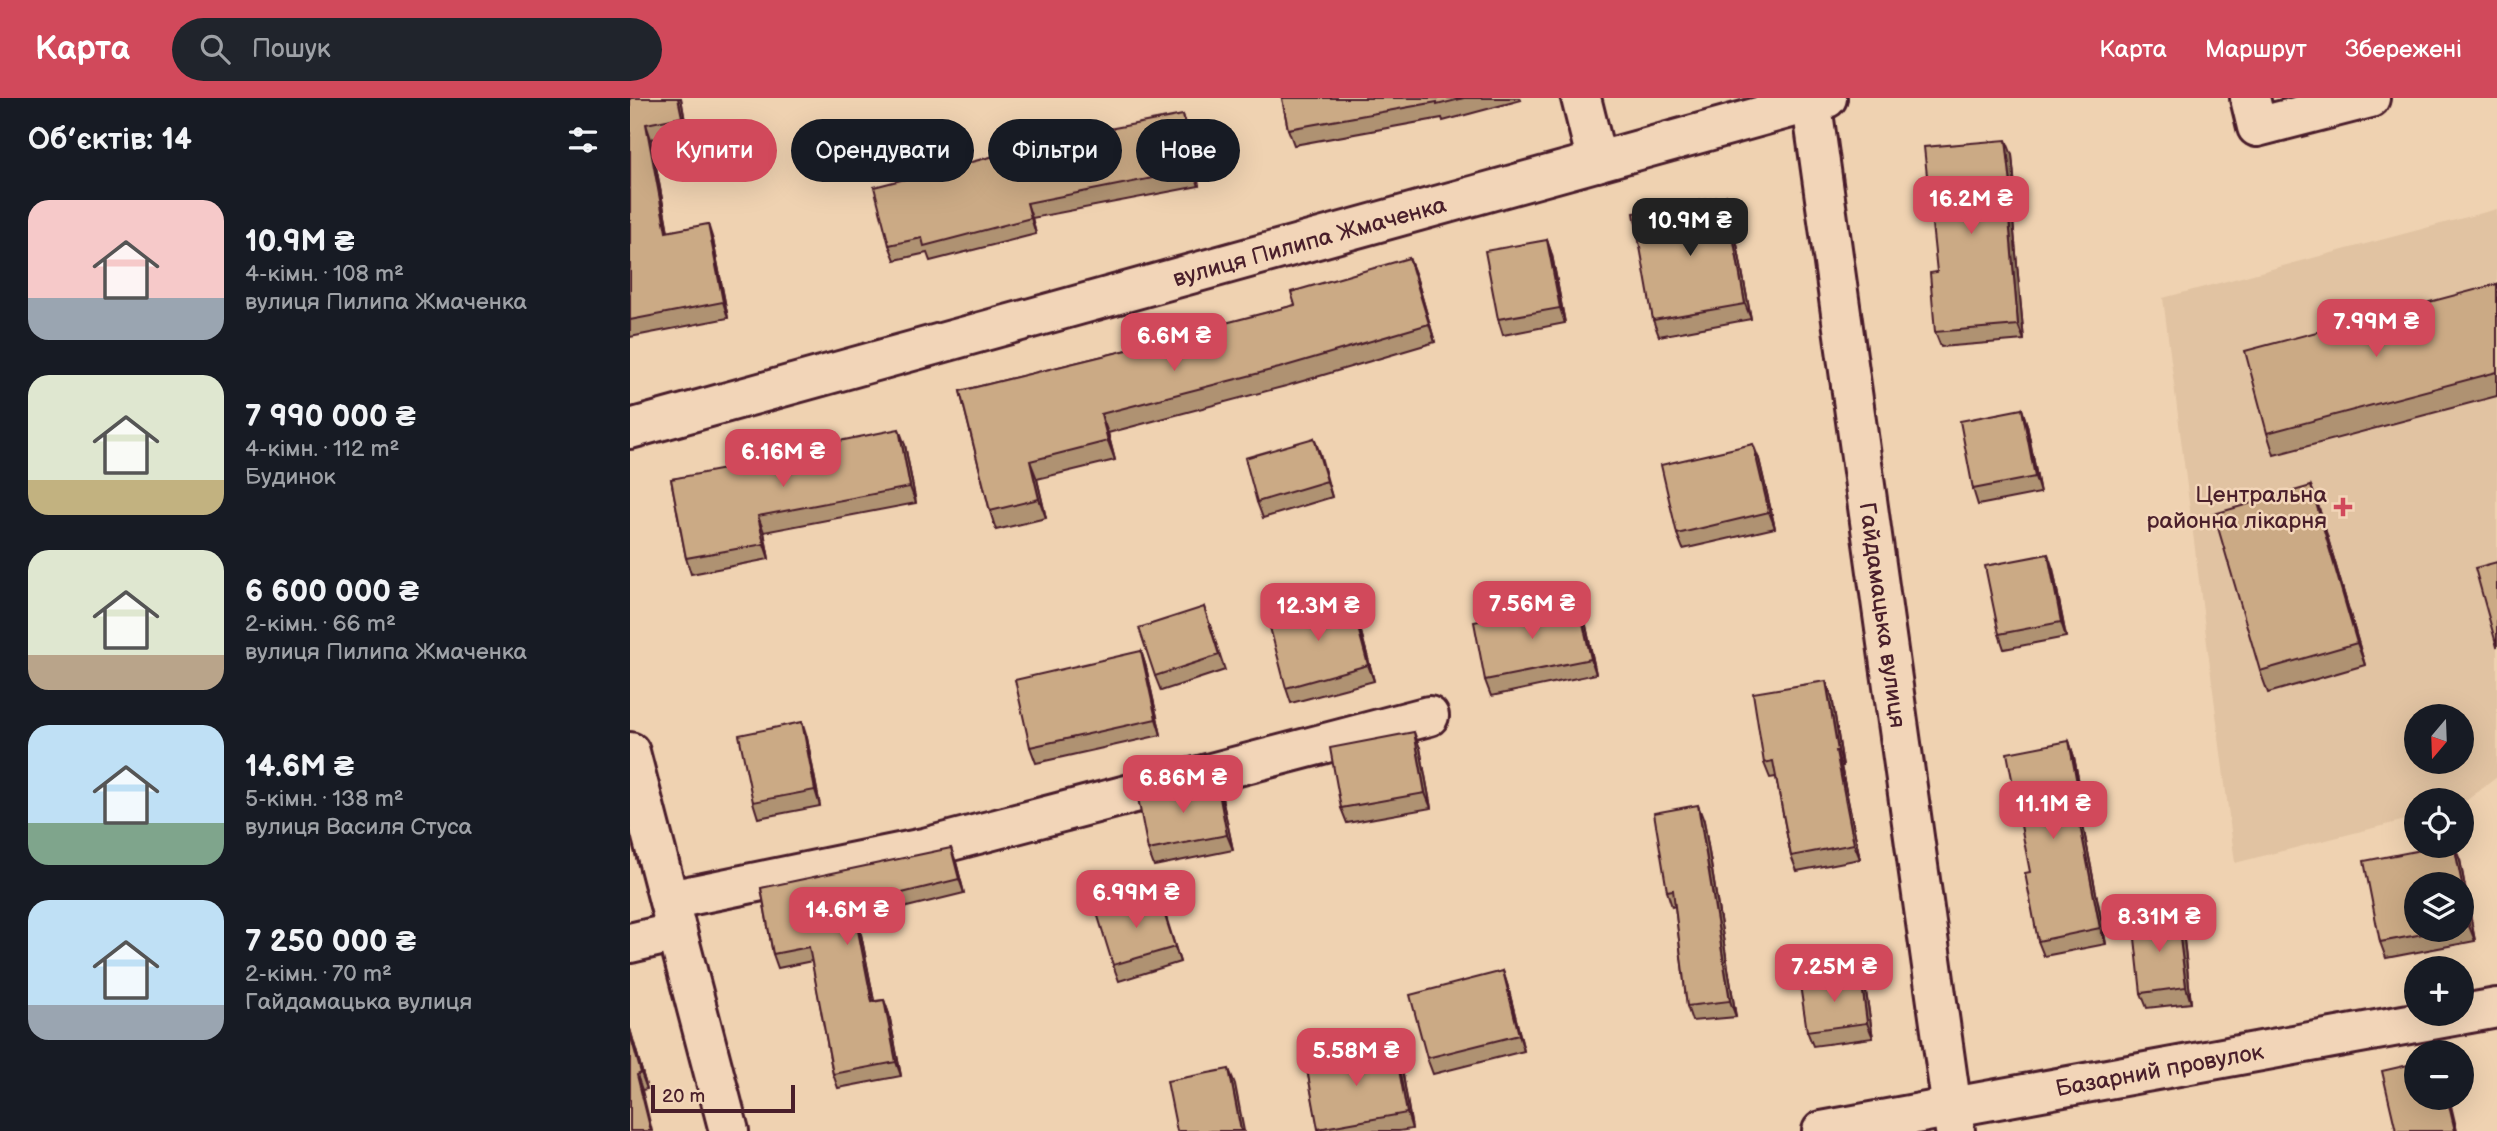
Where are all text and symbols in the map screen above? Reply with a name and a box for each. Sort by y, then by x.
search box [172,18,662,81]
text: Карта [35,29,130,69]
icon: search [196,30,234,68]
text: Пошук [252,34,331,65]
text: Карта [2099,35,2167,64]
text: Маршрут [2205,35,2307,64]
text: Збережені [2345,35,2462,64]
chip: Купити [651,119,777,182]
chip: Орендувати [791,119,974,182]
chip: Фільтри [988,119,1122,182]
chip: Нове [1136,119,1240,182]
icon: filters [564,121,602,159]
text: Об’єктів: 14 [28,122,192,158]
pin: 16.2M ₴ [1906,176,2036,236]
text: 16.2M ₴ [1929,185,2013,213]
street label: вулиця Пилипа Жмаченка [1170,191,1450,293]
pin: 10.9M ₴ [1625,198,1755,258]
text: 10.9M ₴ [1648,207,1732,235]
text: 10.9M ₴ [245,224,354,260]
icon: home [84,228,168,312]
text: 4-кімн. · 108 m² [245,260,404,288]
text: вулиця Пилипа Жмаченка [245,288,527,316]
pin: 7.99M ₴ [2311,300,2441,359]
text: 7.99M ₴ [2333,308,2419,336]
pin: 6.6M ₴ [1117,314,1231,373]
text: 6.6M ₴ [1137,322,1211,350]
text: 7 990 000 ₴ [245,399,416,435]
icon: home [84,403,168,487]
pin: 6.16M ₴ [718,430,848,489]
text: 4-кімн. · 112 m² [245,435,400,463]
text: 6.16M ₴ [741,438,825,466]
text: Будинок [245,463,336,491]
place label: Центральна районна лікарня [2147,481,2327,535]
marker: Центральна районна лікарня [2333,497,2353,517]
street label: Гайдамацька вулиця [1853,501,1912,730]
text: 6 600 000 ₴ [245,574,419,610]
icon: home [84,578,168,662]
pin: 7.56M ₴ [1467,582,1597,641]
pin: 12.3M ₴ [1253,584,1383,643]
text: 7.56M ₴ [1489,590,1575,618]
text: 12.3M ₴ [1276,592,1360,620]
text: 2-кімн. · 66 m² [245,610,396,638]
text: вулиця Пилипа Жмаченка [245,638,527,666]
north arrow [2404,704,2474,774]
map controls [2404,704,2474,1110]
text: 14.6M ₴ [245,749,354,785]
icon: home [84,753,168,837]
pin: 6.86M ₴ [1118,756,1248,815]
text: 6.86M ₴ [1139,764,1227,792]
pin: 11.1M ₴ [1988,782,2118,841]
text: 5-кімн. · 138 m² [245,785,404,813]
button: locate [2404,788,2474,858]
text: 11.1M ₴ [2015,790,2091,818]
text: вулиця Василя Стуса [245,813,472,841]
pin: 6.99M ₴ [1071,870,1201,930]
button: layers [2404,872,2474,942]
text: 6.99M ₴ [1092,879,1180,907]
pin: 14.6M ₴ [782,888,912,947]
pin: 8.31M ₴ [2094,894,2224,954]
text: 14.6M ₴ [805,896,889,924]
text: 8.31M ₴ [2117,903,2201,931]
text: 7 250 000 ₴ [245,924,416,960]
icon: home [84,928,168,1012]
pin: 7.25M ₴ [1769,944,1899,1004]
text: 7.25M ₴ [1791,953,1877,981]
button: + [2404,956,2474,1026]
text: 2-кімн. · 70 m² [245,960,392,988]
text: Гайдамацька вулиця [245,988,472,1016]
pin: 5.58M ₴ [1291,1028,1421,1088]
text: 5.58M ₴ [1313,1037,1399,1065]
street label: Базарний провулок [2053,1038,2267,1103]
button: − [2404,1040,2474,1110]
scale bar [651,1082,794,1114]
text: 20 m [662,1085,705,1108]

